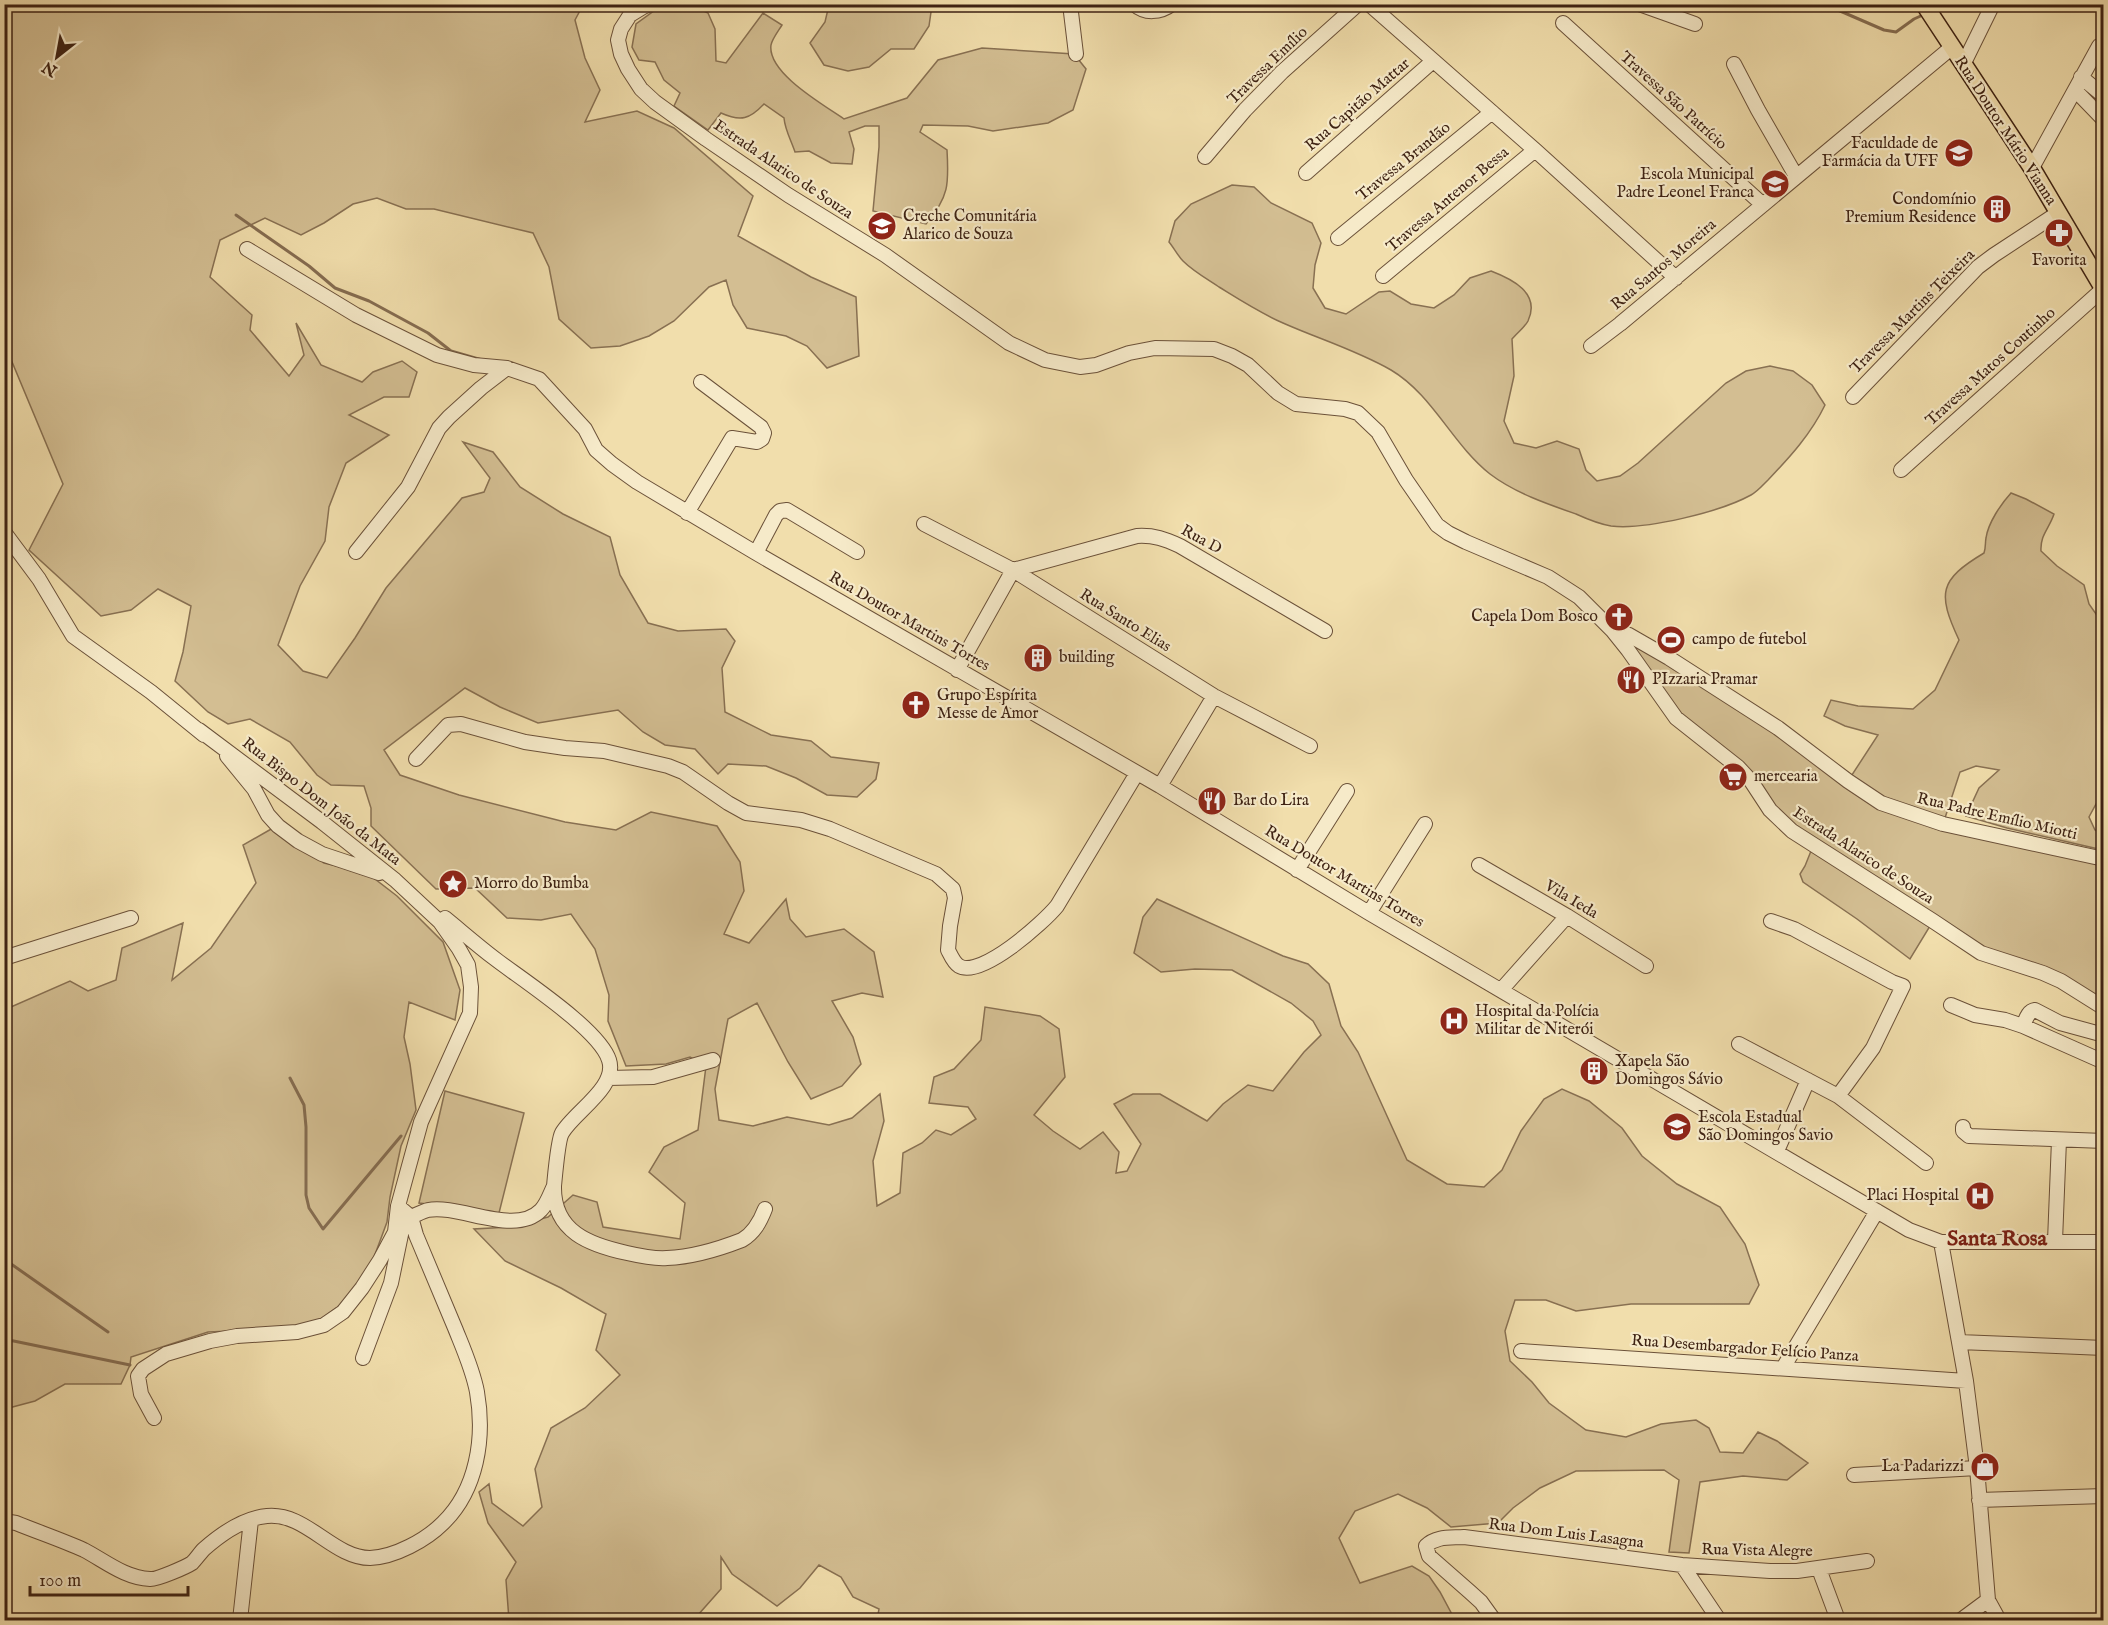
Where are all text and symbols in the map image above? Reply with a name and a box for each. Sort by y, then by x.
street label: Travessa Emílio [1224,22,1313,109]
north arrow [27,27,87,87]
street label: Travessa São Patrício [1615,48,1731,155]
street label: Rua Doutor Mário Vianna [1949,53,2061,209]
street label: Rua Capitão Mattar [1302,54,1415,156]
text: N [39,56,62,81]
street label: Estrada Alarico de Souza [709,116,857,224]
street label: Travessa Brandão [1353,118,1455,206]
place label: Faculdade de Farmácia da UFF [1822,134,1938,172]
school or university icon: Faculdade de Farmácia da UFF [1943,137,1975,169]
street label: Travessa Antenor Bessa [1383,143,1513,257]
place label: Escola Municipal Padre Leonel Franca [1616,165,1755,203]
school or university icon: Escola Municipal Padre Leonel Franca [1759,168,1791,200]
place label: Condomínio Premium Residence [1845,190,1976,228]
building icon: Condomínio Premium Residence [1981,193,2013,225]
place label: Creche Comunitária Alarico de Souza [902,207,1037,245]
school or university icon: Creche Comunitária Alarico de Souza [866,210,898,242]
street label: Rua Santos Moreira [1607,215,1721,315]
pharmacy icon: Favorita [2043,217,2075,249]
street label: Travessa Martins Teixeira [1846,245,1980,379]
place label: Favorita [2032,251,2086,271]
street label: Travessa Matos Coutinho [1922,303,2060,431]
street label: Rua D [1177,521,1225,559]
street label: Rua Doutor Martins Torres [825,568,993,677]
street label: Rua Santo Elias [1075,585,1175,657]
church icon: Capela Dom Bosco [1603,601,1635,633]
place label: Capela Dom Bosco [1471,607,1598,627]
sports icon: campo de futebol [1655,624,1687,656]
place label: campo de futebol [1692,630,1807,650]
building icon: building [1022,642,1054,674]
place label: building [1059,648,1115,668]
restaurant icon: PIzzaria Pramar [1615,664,1647,696]
place label: PIzzaria Pramar [1652,670,1758,690]
place label: Grupo Espírita Messe de Amor [937,686,1038,724]
church icon: Grupo Espírita Messe de Amor [900,689,932,721]
street label: Rua Bispo Dom João da Mata [237,734,405,870]
supermarket icon: mercearia [1717,761,1749,793]
place label: mercearia [1754,767,1818,787]
restaurant icon: Bar do Lira [1196,785,1228,817]
street label: Rua Padre Emílio Miotti [1915,789,2079,845]
place label: Bar do Lira [1233,791,1309,811]
street label: Estrada Alarico de Souza [1789,803,1937,909]
street label: Rua Doutor Martins Torres [1261,821,1428,933]
place icon: Morro do Bumba [437,868,469,900]
place label: Morro do Bumba [474,874,589,894]
street label: Vila Ieda [1540,876,1602,924]
place label: Hospital da Polícia Militar de Niterói [1475,1002,1599,1040]
hospital icon: Hospital da Polícia Militar de Niterói [1438,1005,1470,1037]
place label: Xapela São Domingos Sávio [1615,1052,1723,1090]
building icon: Xapela São Domingos Sávio [1578,1055,1610,1087]
place label: Escola Estadual São Domingos Savio [1698,1108,1833,1146]
school or university icon: Escola Estadual São Domingos Savio [1661,1111,1693,1143]
hospital icon: Placi Hospital [1964,1180,1996,1212]
place label: Placi Hospital [1866,1186,1960,1206]
district label: Santa Rosa [1947,1225,2048,1253]
street label: Rua Desembargador Felício Panza [1631,1331,1859,1367]
shop icon: La Padarizzi [1969,1451,2001,1483]
place label: La Padarizzi [1881,1457,1964,1477]
street label: Rua Dom Luis Lasagna [1487,1515,1645,1553]
street label: Rua Vista Alegre [1701,1540,1813,1562]
scale bar [30,1559,188,1597]
text: 100 m [39,1570,81,1593]

